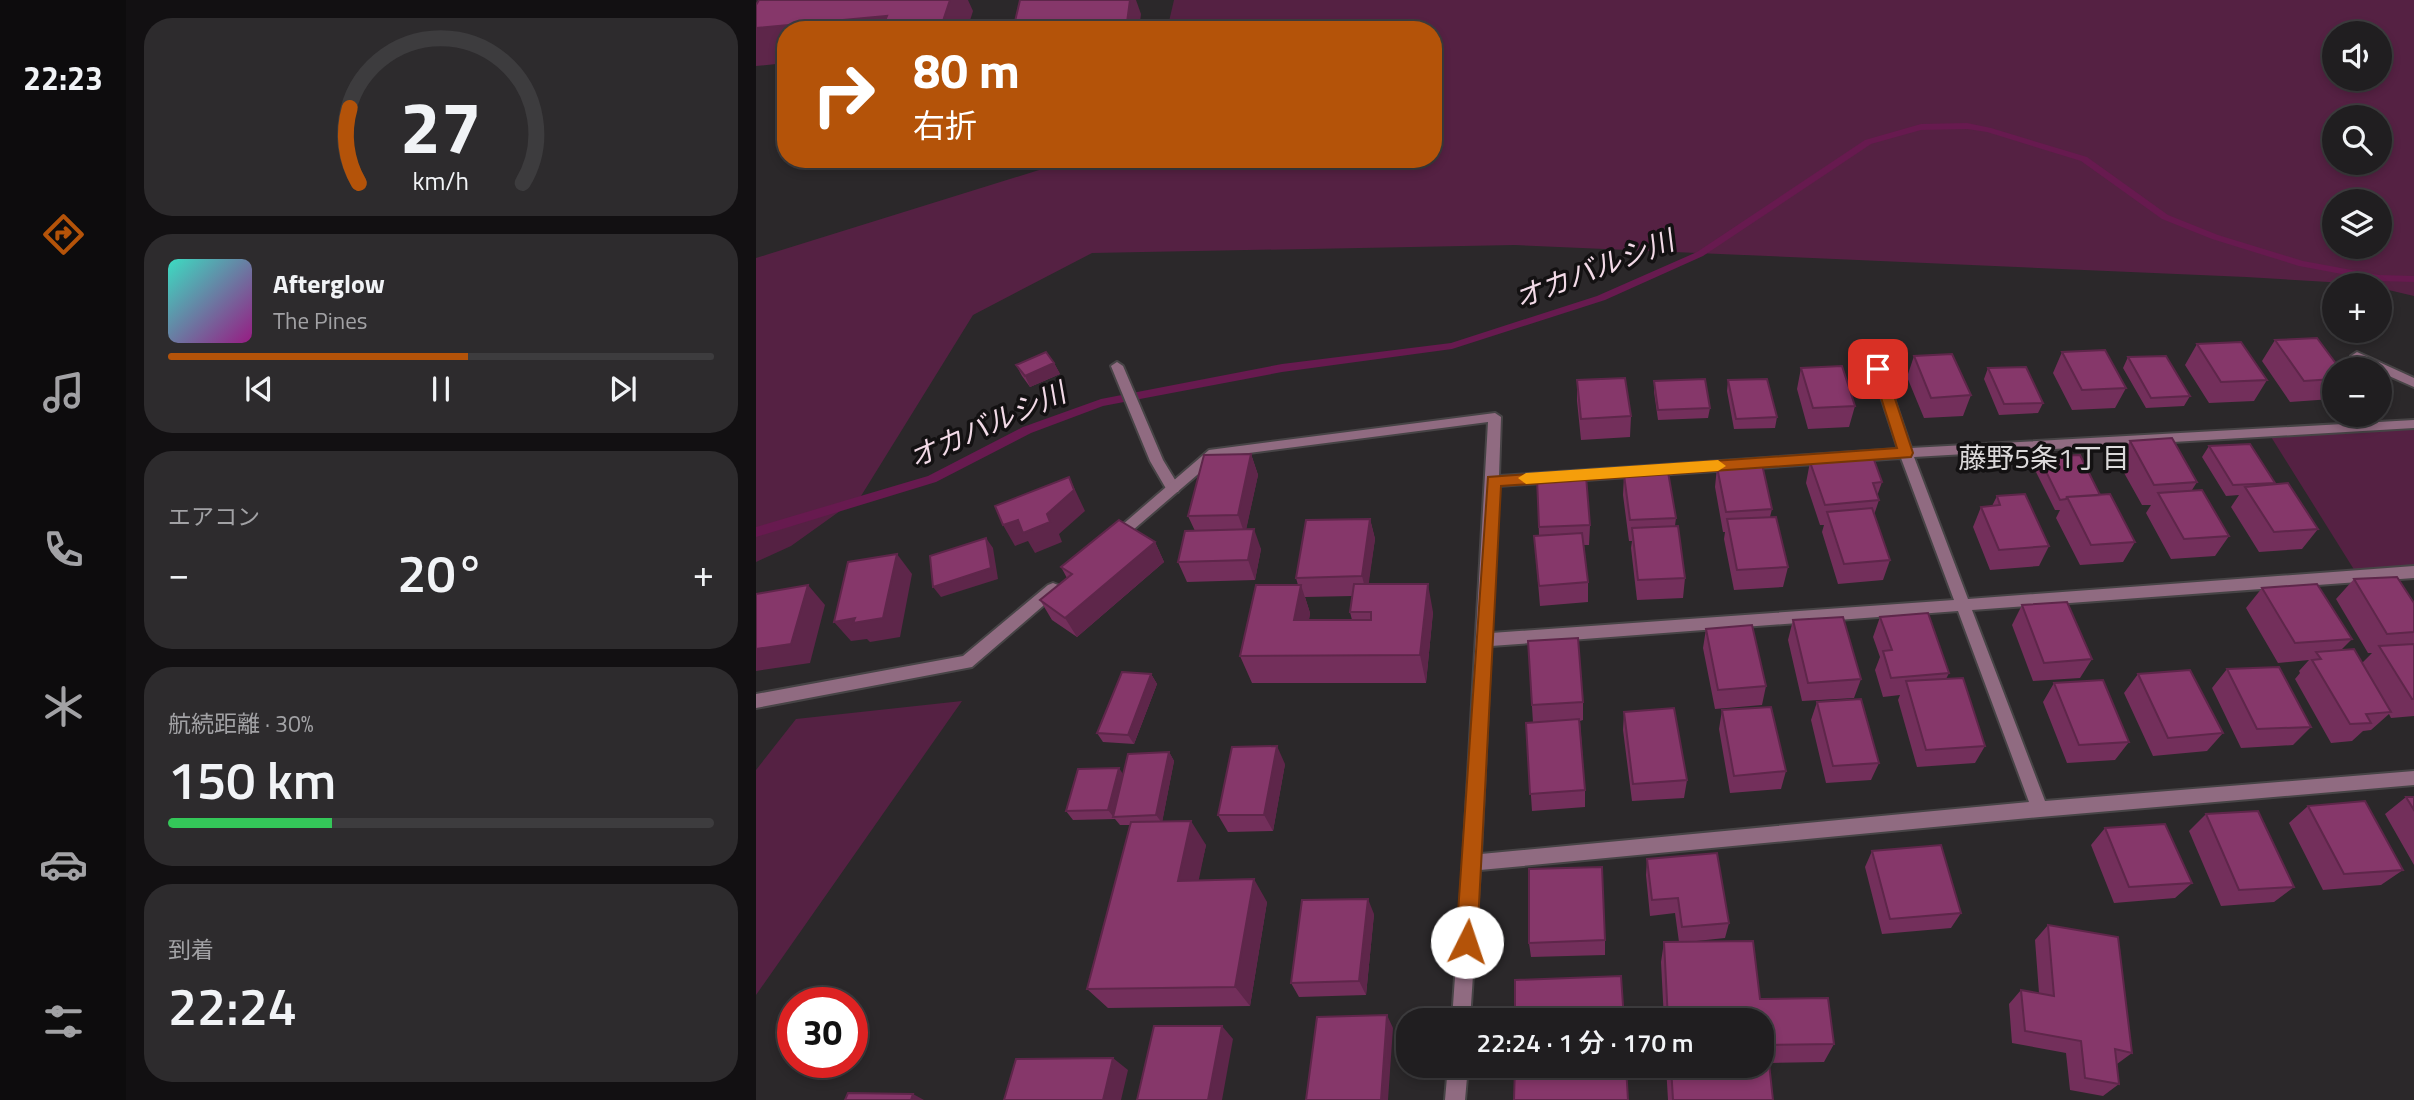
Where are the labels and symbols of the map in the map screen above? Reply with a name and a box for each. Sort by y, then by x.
water label: オカバルシ川 [1508,217,1683,319]
pin [1848,339,1908,399]
water label: オカバルシ川 [901,370,1075,478]
district label: 藤野5条1丁目 [1958,436,2130,479]
position arrow [1430,905,1504,979]
speed limit sign: 30 [777,987,868,1078]

